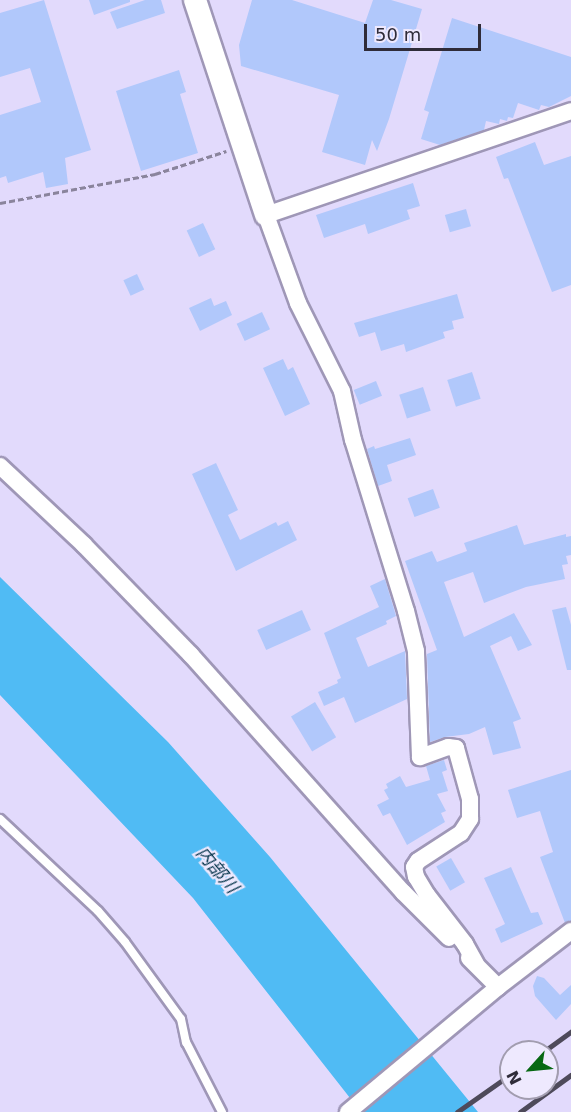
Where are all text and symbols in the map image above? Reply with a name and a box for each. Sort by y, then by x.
scale bar [367,12,484,50]
text: 50 m [375,24,421,45]
water label: 内部川 [191,842,243,898]
north arrow [499,1040,559,1100]
text: N [503,1067,526,1088]

